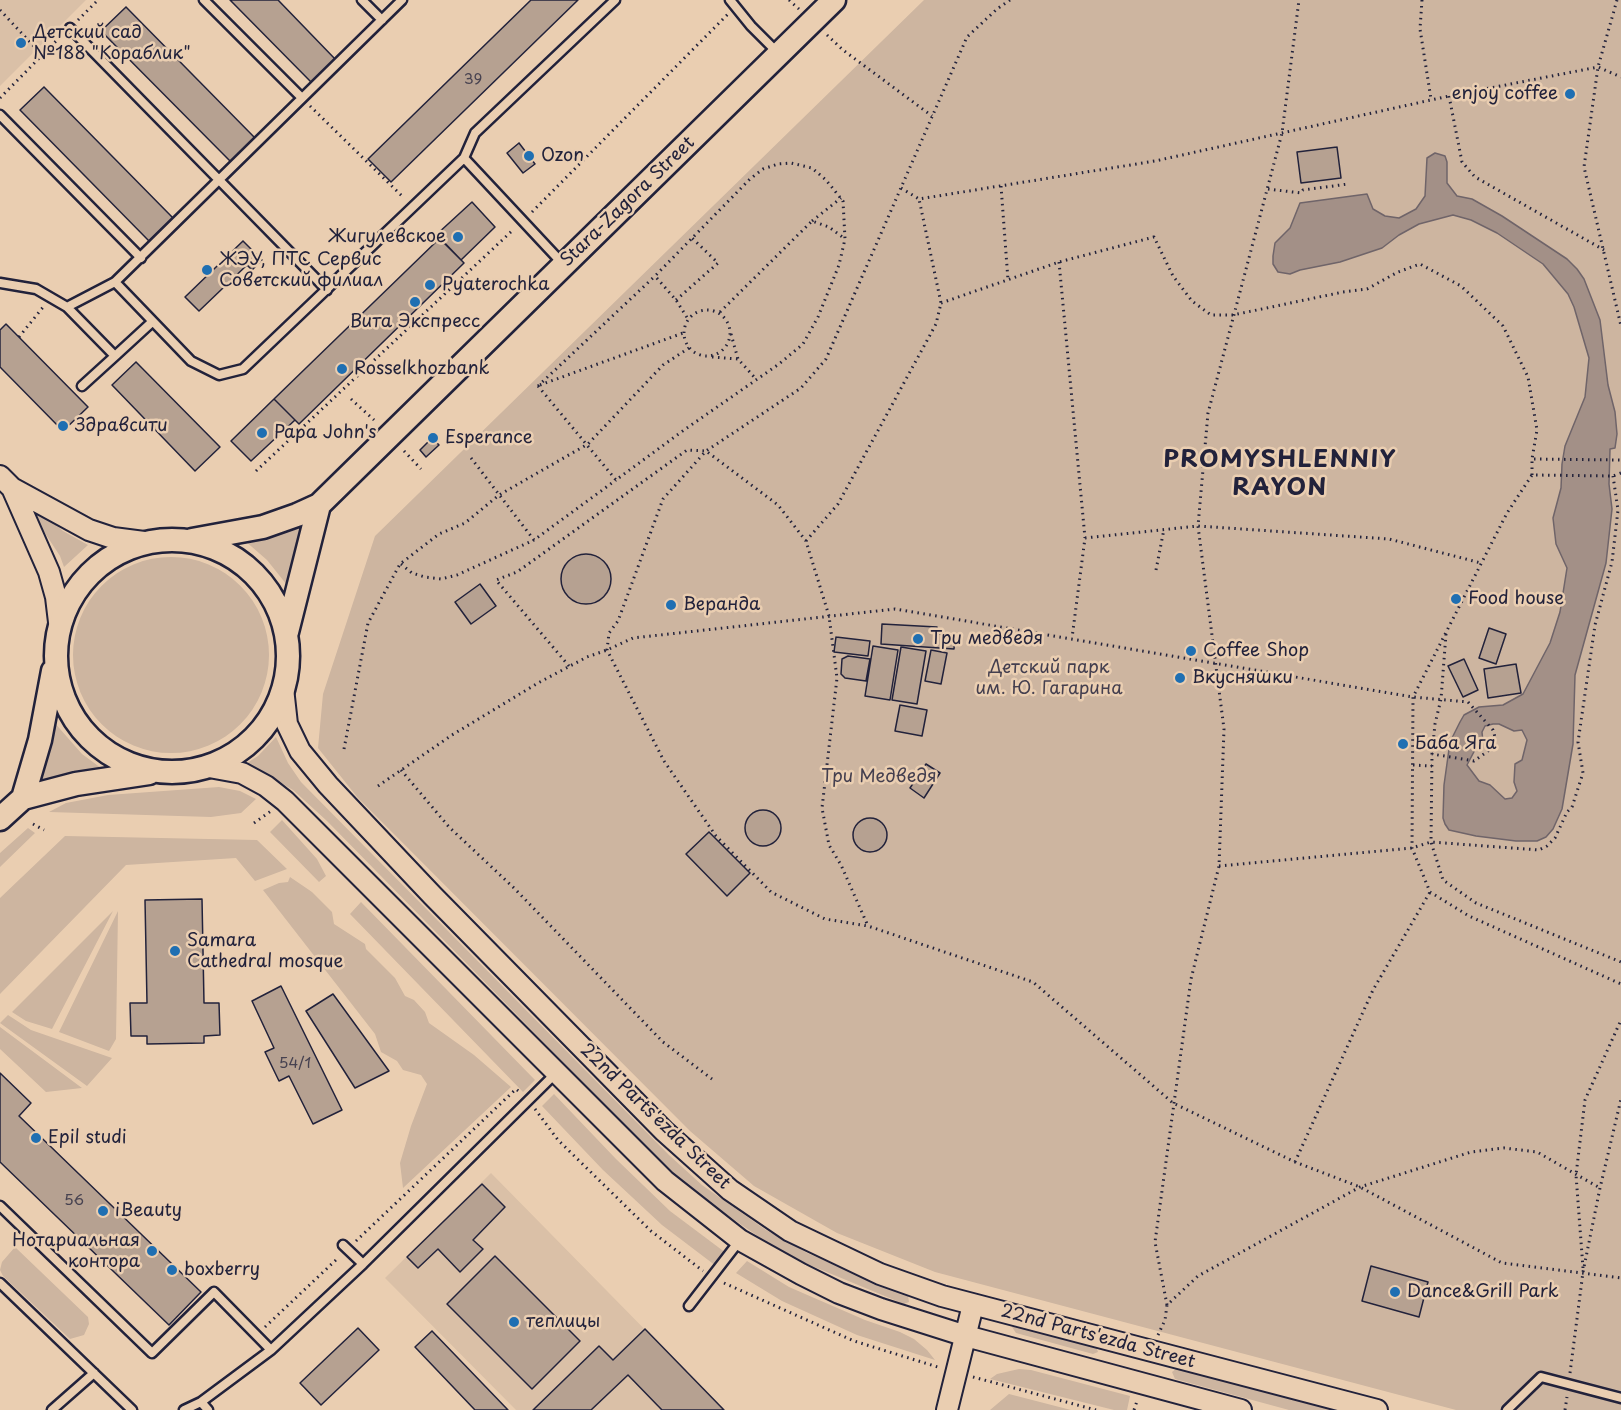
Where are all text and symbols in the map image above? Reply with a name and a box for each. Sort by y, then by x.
place label: Детский сад №188 "Кораблик" [33,22,191,64]
marker: Детский сад №188 "Кораблик" [14,36,28,50]
house number: 39 [464,71,482,89]
place label: enjoy coffee [1452,83,1558,105]
marker: enjoy coffee [1563,87,1577,101]
street label: Stara-Zagora Street [556,132,700,272]
place label: Ozon [541,145,584,167]
marker: Ozon [522,149,536,163]
place label: Жигулевское [328,226,446,248]
marker: Жигулевское [451,230,465,244]
place label: ЖЭУ, ПТС Сервис Советский филиал [219,249,383,292]
marker: ЖЭУ, ПТС Сервис Советский филиал [200,263,214,277]
place label: Pyaterochka [442,274,549,296]
marker: Pyaterochka [423,278,437,292]
marker: Вита Экспресс [408,295,422,309]
place label: Вита Экспресс [350,311,480,333]
place label: Rosselkhozbank [354,358,490,380]
marker: Rosselkhozbank [335,362,349,376]
place label: Здравсити [75,415,168,437]
marker: Здравсити [56,419,70,433]
place label: Papa John's [274,422,376,444]
marker: Papa John's [255,426,269,440]
place label: Esperance [445,427,532,449]
marker: Esperance [426,431,440,445]
district label: PROMYSHLENNIY RAYON [1165,446,1395,502]
place label: Food house [1468,588,1564,610]
marker: Food house [1449,592,1463,606]
place label: Веранда [683,594,760,616]
marker: Веранда [664,598,678,612]
place label: Три медведя [930,628,1043,650]
marker: Три медведя [911,632,925,646]
place label: Coffee Shop [1203,640,1309,662]
marker: Coffee Shop [1184,644,1198,658]
park label: Детский парк им. Ю. Гагарина [976,657,1122,700]
place label: Вкусняшки [1192,667,1293,689]
marker: Вкусняшки [1173,671,1187,685]
place label: Баба Яга [1415,733,1496,755]
marker: Баба Яга [1396,737,1410,751]
park label: Три Медведя [821,766,937,788]
place label: Samara Cathedral mosque [187,930,343,972]
marker: Samara Cathedral mosque [168,944,182,958]
street label: 22nd Parts'ezda Street [575,1040,735,1194]
house number: 54/1 [279,1055,311,1073]
place label: Epil studi [48,1127,127,1149]
marker: Epil studi [29,1131,43,1145]
house number: 56 [64,1192,84,1210]
place label: iBeauty [115,1200,182,1222]
marker: iBeauty [96,1204,110,1218]
place label: Нотариальная контора [12,1230,140,1272]
marker: Нотариальная контора [145,1244,159,1258]
place label: boxberry [184,1259,260,1281]
marker: boxberry [165,1263,179,1277]
place label: Dance&Grill Park [1407,1281,1559,1303]
marker: Dance&Grill Park [1388,1285,1402,1299]
street label: 22nd Parts'ezda Street [999,1301,1197,1373]
place label: теплицы [526,1311,600,1333]
marker: теплицы [507,1315,521,1329]

